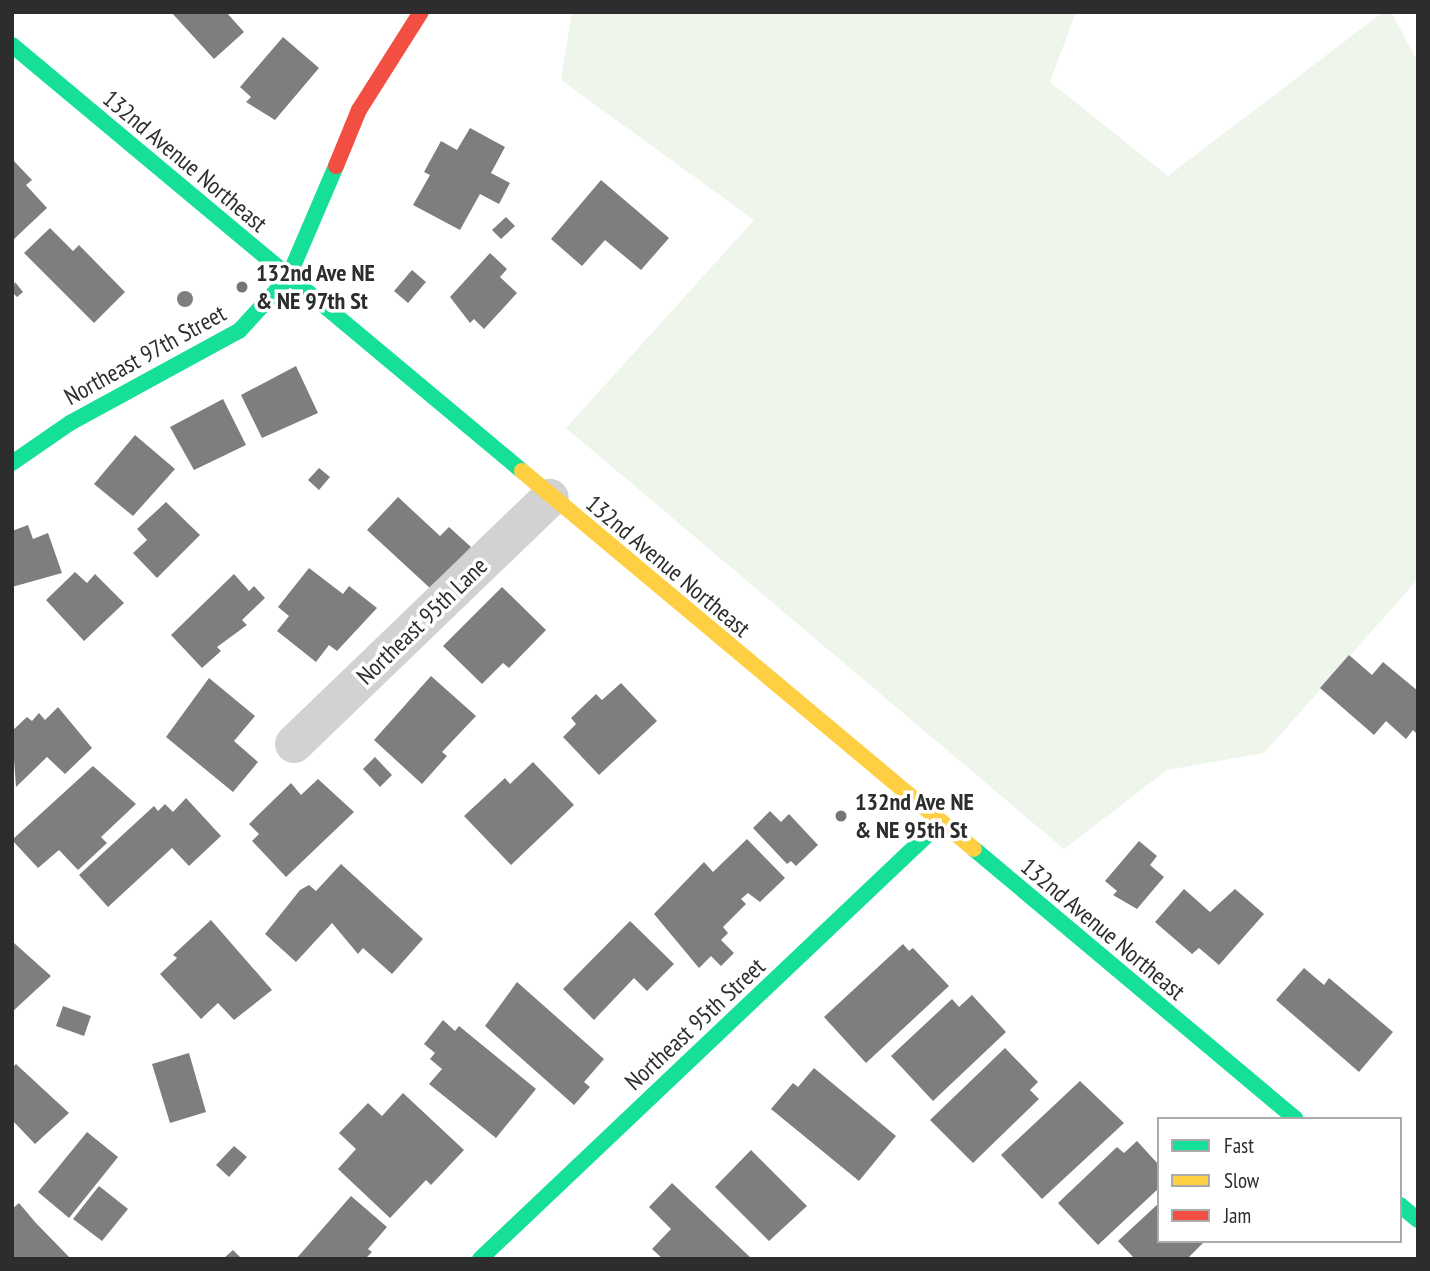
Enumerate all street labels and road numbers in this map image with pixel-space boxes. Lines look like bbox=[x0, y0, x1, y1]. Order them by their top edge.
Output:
street label: 132nd Avenue Northeast bbox=[97, 84, 273, 238]
street label: Northeast 97th Street bbox=[59, 299, 231, 411]
street label: 132nd Avenue Northeast bbox=[580, 489, 756, 643]
street label: Northeast 95th Lane bbox=[351, 551, 493, 691]
street label: 132nd Avenue Northeast bbox=[1015, 852, 1191, 1006]
street label: Northeast 95th Street bbox=[619, 952, 771, 1096]

